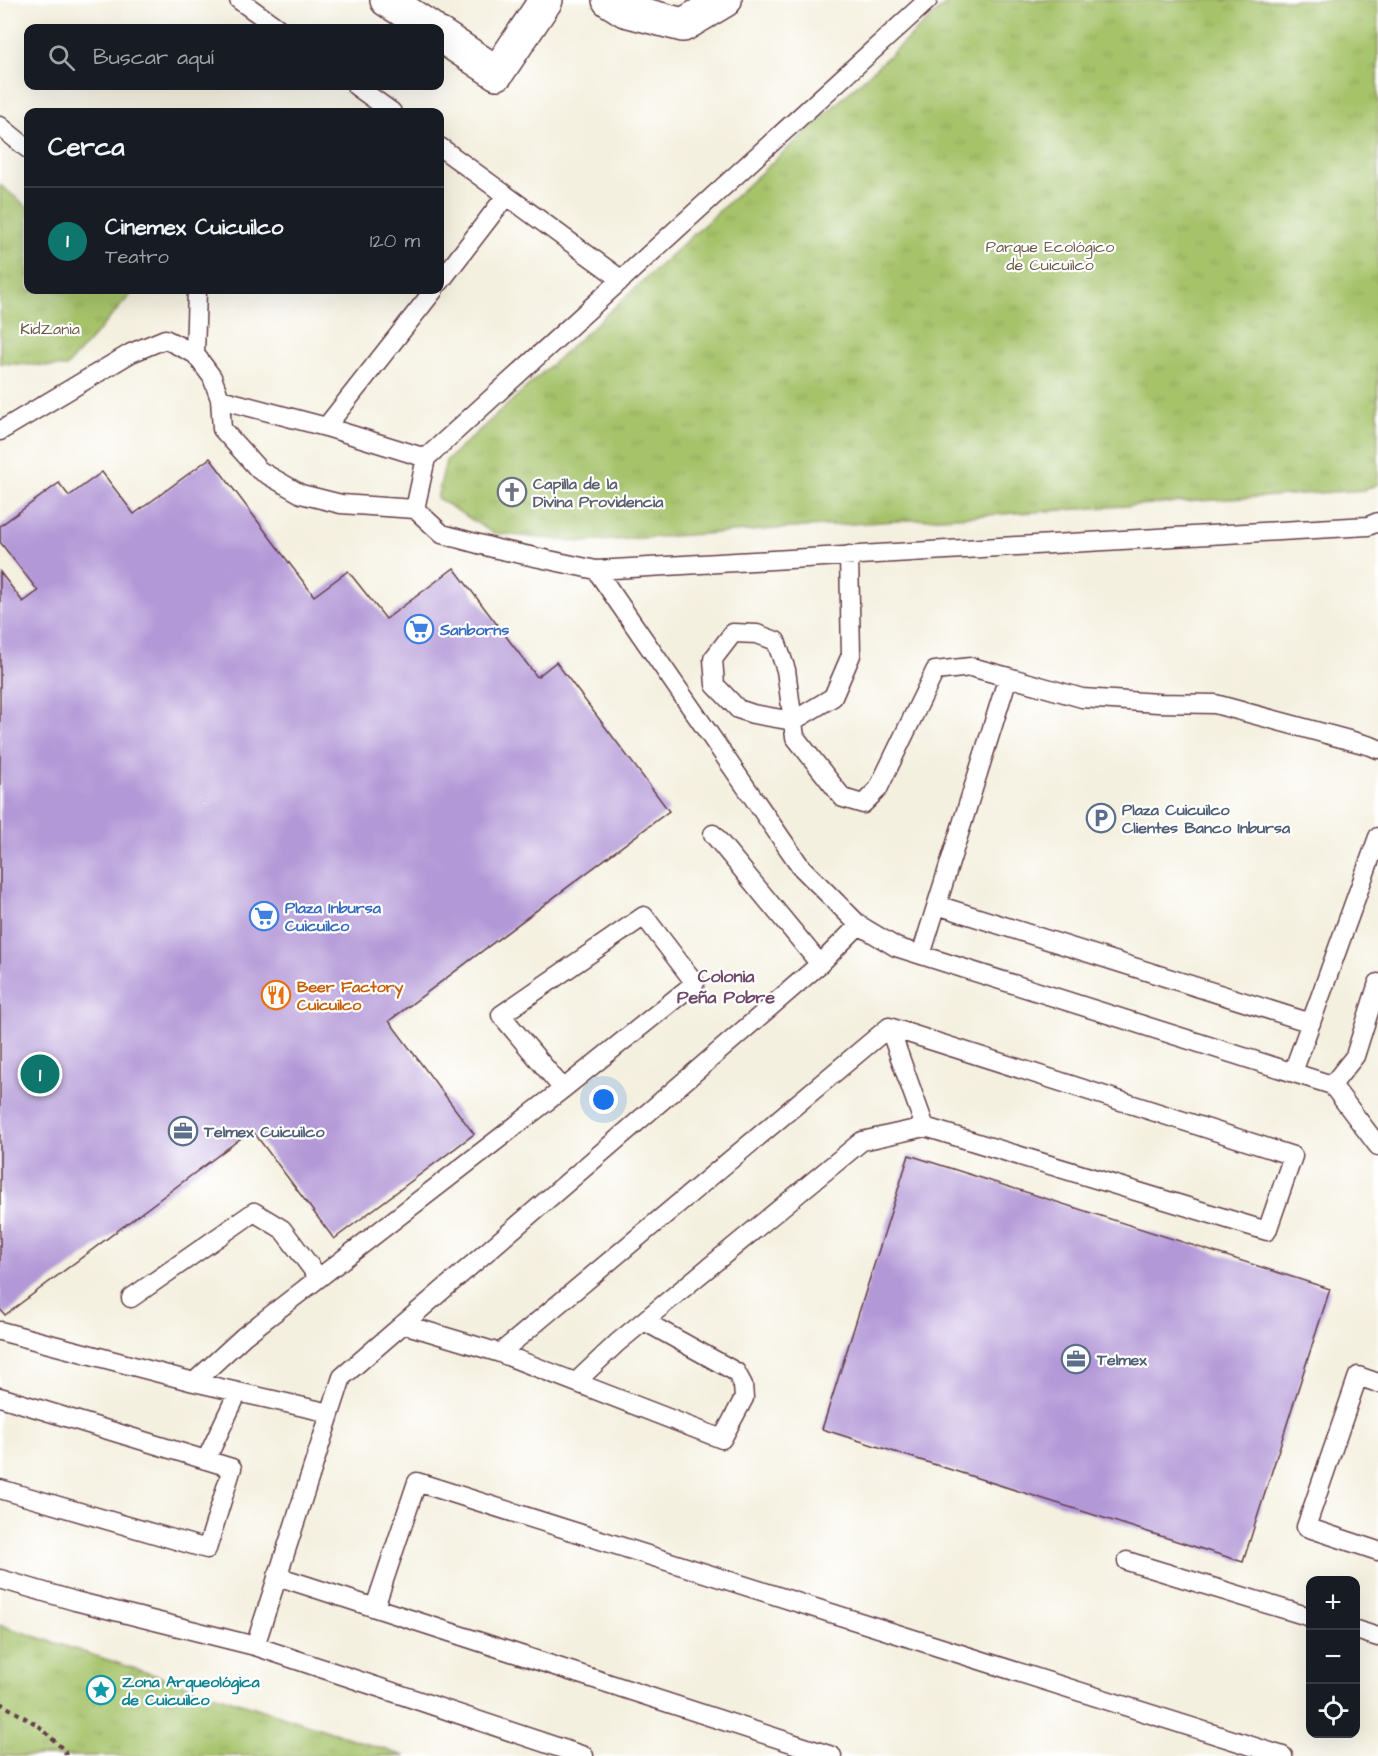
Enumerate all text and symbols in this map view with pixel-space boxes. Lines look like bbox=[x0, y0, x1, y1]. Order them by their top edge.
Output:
search box bbox=[24, 24, 444, 90]
icon: search bbox=[45, 41, 78, 74]
text: Buscar aquí bbox=[93, 42, 214, 73]
text: Cerca bbox=[48, 129, 125, 165]
text: Cinemex Cuicuilco bbox=[105, 212, 283, 243]
text: 1 bbox=[66, 227, 69, 255]
text: 120 m bbox=[370, 227, 420, 255]
park label: Parque Ecológico de Cuicuilco bbox=[986, 236, 1114, 276]
text: Teatro bbox=[105, 243, 169, 271]
park label: KidZania bbox=[20, 318, 80, 340]
place label: Capilla de la Divina Providencia bbox=[533, 473, 664, 513]
church icon: Capilla de la Divina Providencia bbox=[496, 476, 528, 508]
supermarket icon: Sanborns bbox=[403, 613, 435, 645]
place label: Sanborns bbox=[439, 619, 509, 641]
place label: Plaza Cuicuilco Clientes Banco Inbursa bbox=[1122, 799, 1291, 839]
parking icon: Plaza Cuicuilco Clientes Banco Inbursa bbox=[1085, 802, 1117, 834]
place label: Plaza Inbursa Cuicuilco bbox=[285, 897, 382, 937]
supermarket icon: Plaza Inbursa Cuicuilco bbox=[248, 900, 280, 932]
district label: Colonia Peña Pobre bbox=[677, 964, 775, 1010]
place label: Beer Factory Cuicuilco bbox=[297, 976, 404, 1016]
restaurant icon: Beer Factory Cuicuilco bbox=[260, 979, 292, 1011]
pin: 1 bbox=[20, 1052, 60, 1096]
your location bbox=[589, 1085, 618, 1114]
office icon: Telmex Cuicuilco bbox=[167, 1115, 199, 1147]
place label: Telmex Cuicuilco bbox=[203, 1121, 325, 1143]
office icon: Telmex bbox=[1060, 1343, 1092, 1375]
place label: Telmex bbox=[1096, 1349, 1147, 1371]
map controls bbox=[1306, 1576, 1360, 1738]
button: + bbox=[1306, 1576, 1360, 1630]
button: − bbox=[1306, 1630, 1360, 1684]
place label: Zona Arqueológica de Cuicuilco bbox=[121, 1671, 260, 1711]
place icon: Zona Arqueológica de Cuicuilco bbox=[85, 1674, 117, 1706]
button: locate bbox=[1306, 1684, 1360, 1738]

